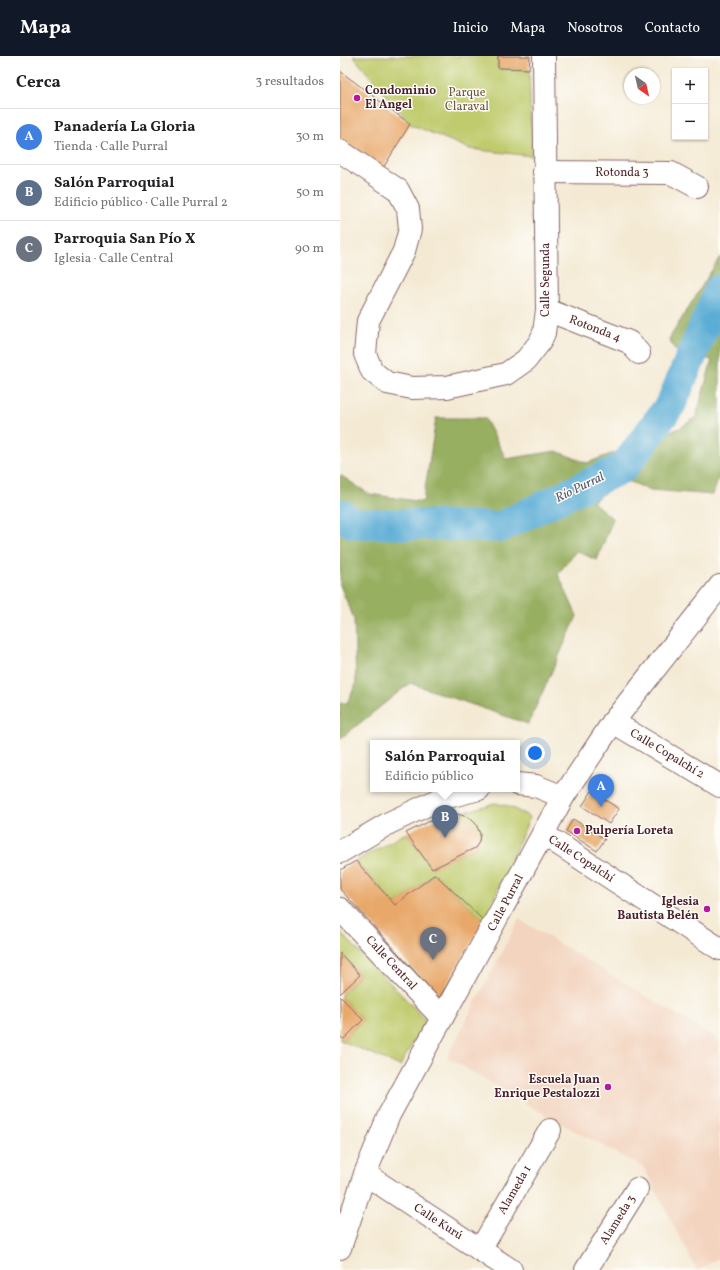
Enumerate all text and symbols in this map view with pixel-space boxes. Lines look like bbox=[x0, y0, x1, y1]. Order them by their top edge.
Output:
text: Mapa bbox=[20, 15, 71, 41]
text: Inicio bbox=[453, 19, 488, 38]
text: Mapa bbox=[510, 19, 545, 38]
text: Nosotros bbox=[567, 19, 623, 38]
text: Contacto bbox=[645, 19, 700, 38]
north arrow bbox=[624, 68, 660, 104]
map controls bbox=[672, 68, 708, 140]
button: + bbox=[672, 68, 708, 104]
text: Cerca bbox=[16, 71, 61, 94]
text: 3 resultados bbox=[255, 73, 324, 91]
place label: Condominio El Angel bbox=[365, 83, 436, 113]
park label: Parque Claraval bbox=[445, 85, 489, 115]
marker: Condominio El Angel bbox=[352, 93, 362, 103]
button: − bbox=[672, 104, 708, 140]
text: Panadería La Gloria bbox=[54, 117, 195, 138]
text: A bbox=[24, 128, 34, 146]
text: 30 m bbox=[296, 128, 324, 146]
text: Tienda · Calle Purral bbox=[54, 138, 168, 156]
street label: Rotonda 3 bbox=[595, 165, 649, 181]
text: Salón Parroquial bbox=[54, 173, 174, 194]
text: B bbox=[25, 184, 33, 202]
text: 50 m bbox=[296, 184, 324, 202]
text: Edificio público · Calle Purral 2 bbox=[54, 194, 228, 212]
text: Parroquia San Pío X bbox=[54, 229, 195, 250]
text: C bbox=[25, 240, 33, 258]
text: 90 m bbox=[295, 240, 324, 258]
street label: Calle Segunda bbox=[538, 243, 554, 317]
text: Iglesia · Calle Central bbox=[54, 250, 173, 268]
street label: Rotonda 4 bbox=[567, 312, 623, 346]
water label: Río Purral bbox=[553, 468, 608, 508]
street label: Calle Copalchí 2 bbox=[627, 725, 707, 783]
popup bbox=[370, 740, 520, 792]
your location bbox=[525, 743, 545, 763]
text: Salón Parroquial bbox=[385, 747, 505, 768]
text: Edificio público bbox=[385, 768, 474, 786]
pin: A bbox=[588, 774, 614, 807]
pin: B bbox=[432, 805, 458, 838]
place label: Pulpería Loreta bbox=[585, 823, 674, 839]
marker: Pulpería Loreta bbox=[572, 826, 582, 836]
street label: Calle Copalchí bbox=[545, 832, 617, 886]
street label: Calle Purral bbox=[484, 871, 528, 934]
place label: Iglesia Bautista Belén bbox=[617, 894, 699, 924]
marker: Iglesia Bautista Belén bbox=[702, 904, 712, 914]
pin: C bbox=[420, 927, 446, 960]
street label: Calle Central bbox=[362, 932, 421, 994]
place label: Escuela Juan Enrique Pestalozzi bbox=[494, 1072, 600, 1102]
marker: Escuela Juan Enrique Pestalozzi bbox=[603, 1082, 613, 1092]
street label: Alameda 1 bbox=[495, 1163, 535, 1217]
street label: Alameda 3 bbox=[596, 1192, 640, 1248]
street label: Calle Kurú bbox=[410, 1200, 466, 1244]

